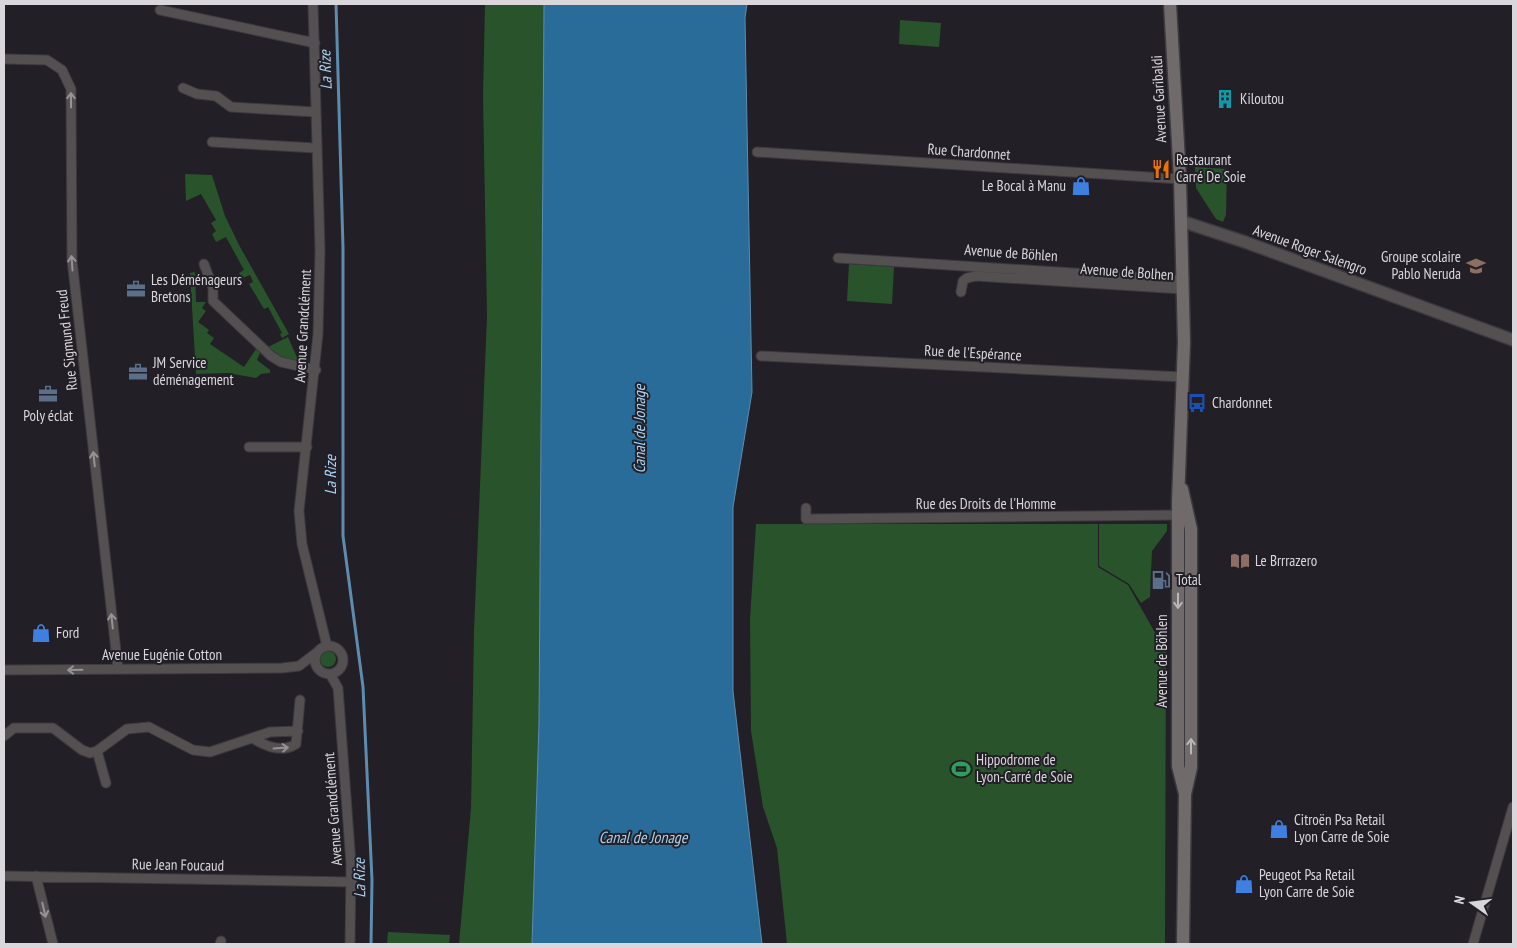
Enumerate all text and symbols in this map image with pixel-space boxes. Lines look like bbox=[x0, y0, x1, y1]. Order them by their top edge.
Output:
water label: La Rize bbox=[314, 49, 336, 90]
street label: Avenue Garibaldi bbox=[1147, 55, 1170, 143]
building icon: Kiloutou bbox=[1214, 88, 1236, 110]
place label: Kiloutou bbox=[1240, 89, 1284, 108]
one-way arrow bbox=[66, 93, 76, 109]
street label: Rue Chardonnet bbox=[927, 139, 1011, 164]
place label: Restaurant Carré De Soie bbox=[1176, 150, 1246, 186]
restaurant icon: Restaurant Carré De Soie bbox=[1150, 158, 1172, 180]
shop icon: Le Bocal à Manu bbox=[1070, 175, 1092, 197]
place label: Le Bocal à Manu bbox=[982, 176, 1066, 195]
street label: Avenue Roger Salengro bbox=[1251, 220, 1370, 279]
street label: Avenue de Böhlen bbox=[964, 240, 1058, 265]
place label: Groupe scolaire Pablo Neruda bbox=[1381, 247, 1461, 283]
one-way arrow bbox=[67, 255, 77, 271]
school or university icon: Groupe scolaire Pablo Neruda bbox=[1465, 255, 1487, 277]
street label: Avenue de Bolhen bbox=[1080, 259, 1174, 284]
street label: Avenue Grandclément bbox=[290, 269, 315, 383]
place label: Les Déménageurs Bretons bbox=[151, 270, 242, 306]
office icon: Les Déménageurs Bretons bbox=[125, 278, 147, 300]
street label: Rue Sigmund Freud bbox=[52, 289, 81, 391]
street label: Rue de l'Espérance bbox=[924, 340, 1022, 365]
place label: JM Service déménagement bbox=[152, 353, 234, 389]
office icon: JM Service déménagement bbox=[127, 361, 149, 383]
office icon: Poly éclat bbox=[37, 383, 59, 405]
water label: Canal de Jonage bbox=[629, 383, 649, 473]
bus stop icon: Chardonnet bbox=[1186, 392, 1208, 414]
place label: Chardonnet bbox=[1212, 393, 1272, 412]
place label: Poly éclat bbox=[23, 406, 73, 425]
one-way arrow bbox=[89, 451, 99, 467]
water label: La Rize bbox=[320, 454, 340, 495]
street label: Rue des Droits de l'Homme bbox=[916, 494, 1056, 513]
library icon: Le Brrrazero bbox=[1229, 550, 1251, 572]
place label: Le Brrrazero bbox=[1255, 551, 1317, 570]
fuel station icon: Total bbox=[1150, 569, 1172, 591]
place label: Total bbox=[1176, 570, 1202, 589]
one-way arrow bbox=[1173, 592, 1183, 609]
one-way arrow bbox=[107, 613, 117, 629]
street label: Avenue de Böhlen bbox=[1152, 614, 1171, 708]
shop icon: Ford bbox=[30, 622, 52, 644]
place label: Ford bbox=[56, 623, 79, 642]
street label: Avenue Eugénie Cotton bbox=[102, 645, 222, 664]
one-way arrow bbox=[68, 665, 84, 674]
one-way arrow bbox=[1186, 738, 1196, 754]
one-way arrow bbox=[273, 743, 289, 752]
place label: Hippodrome de Lyon-Carré de Soie bbox=[976, 750, 1073, 786]
street label: Avenue Grandclément bbox=[319, 752, 346, 866]
sports icon: Hippodrome de Lyon-Carré de Soie bbox=[950, 758, 972, 780]
place label: Citroën Psa Retail Lyon Carre de Soie bbox=[1294, 810, 1389, 846]
shop icon: Citroën Psa Retail Lyon Carre de Soie bbox=[1268, 818, 1290, 840]
water label: Canal de Jonage bbox=[599, 827, 689, 847]
street label: Rue Jean Foucaud bbox=[132, 854, 224, 875]
water label: La Rize bbox=[349, 857, 369, 898]
place label: Peugeot Psa Retail Lyon Carre de Soie bbox=[1259, 865, 1355, 901]
shop icon: Peugeot Psa Retail Lyon Carre de Soie bbox=[1233, 873, 1255, 895]
north arrow bbox=[1447, 878, 1497, 928]
text: N bbox=[1450, 894, 1469, 906]
one-way arrow bbox=[40, 902, 49, 918]

